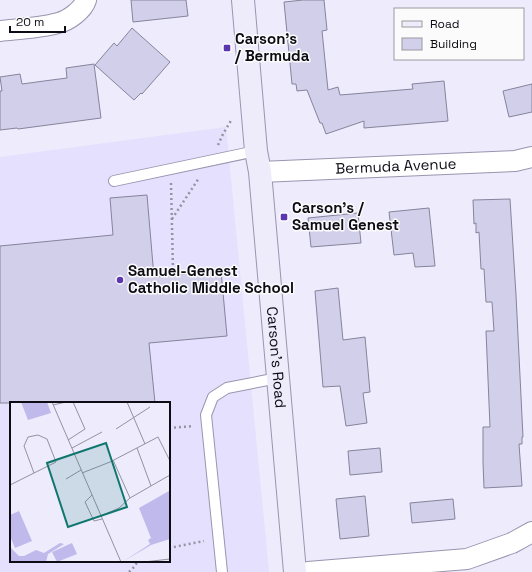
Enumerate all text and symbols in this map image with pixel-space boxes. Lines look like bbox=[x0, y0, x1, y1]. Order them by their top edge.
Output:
scale bar bbox=[10, 8, 65, 34]
legend bbox=[394, 8, 524, 60]
text: 20 m bbox=[16, 14, 44, 30]
text: Road bbox=[430, 16, 459, 32]
place label: Carson's / Bermuda bbox=[234, 29, 310, 65]
text: Building bbox=[430, 36, 477, 52]
marker: Carson's / Bermuda bbox=[222, 43, 232, 53]
street label: Bermuda Avenue bbox=[335, 154, 457, 178]
place label: Carson's / Samuel Genest bbox=[292, 198, 399, 234]
marker: Carson's / Samuel Genest bbox=[279, 212, 289, 222]
place label: Samuel-Genest Catholic Middle School bbox=[128, 261, 294, 297]
marker: Samuel-Genest Catholic Middle School bbox=[115, 275, 125, 285]
street label: Carson's Road bbox=[263, 306, 291, 409]
inset map bbox=[10, 402, 170, 562]

